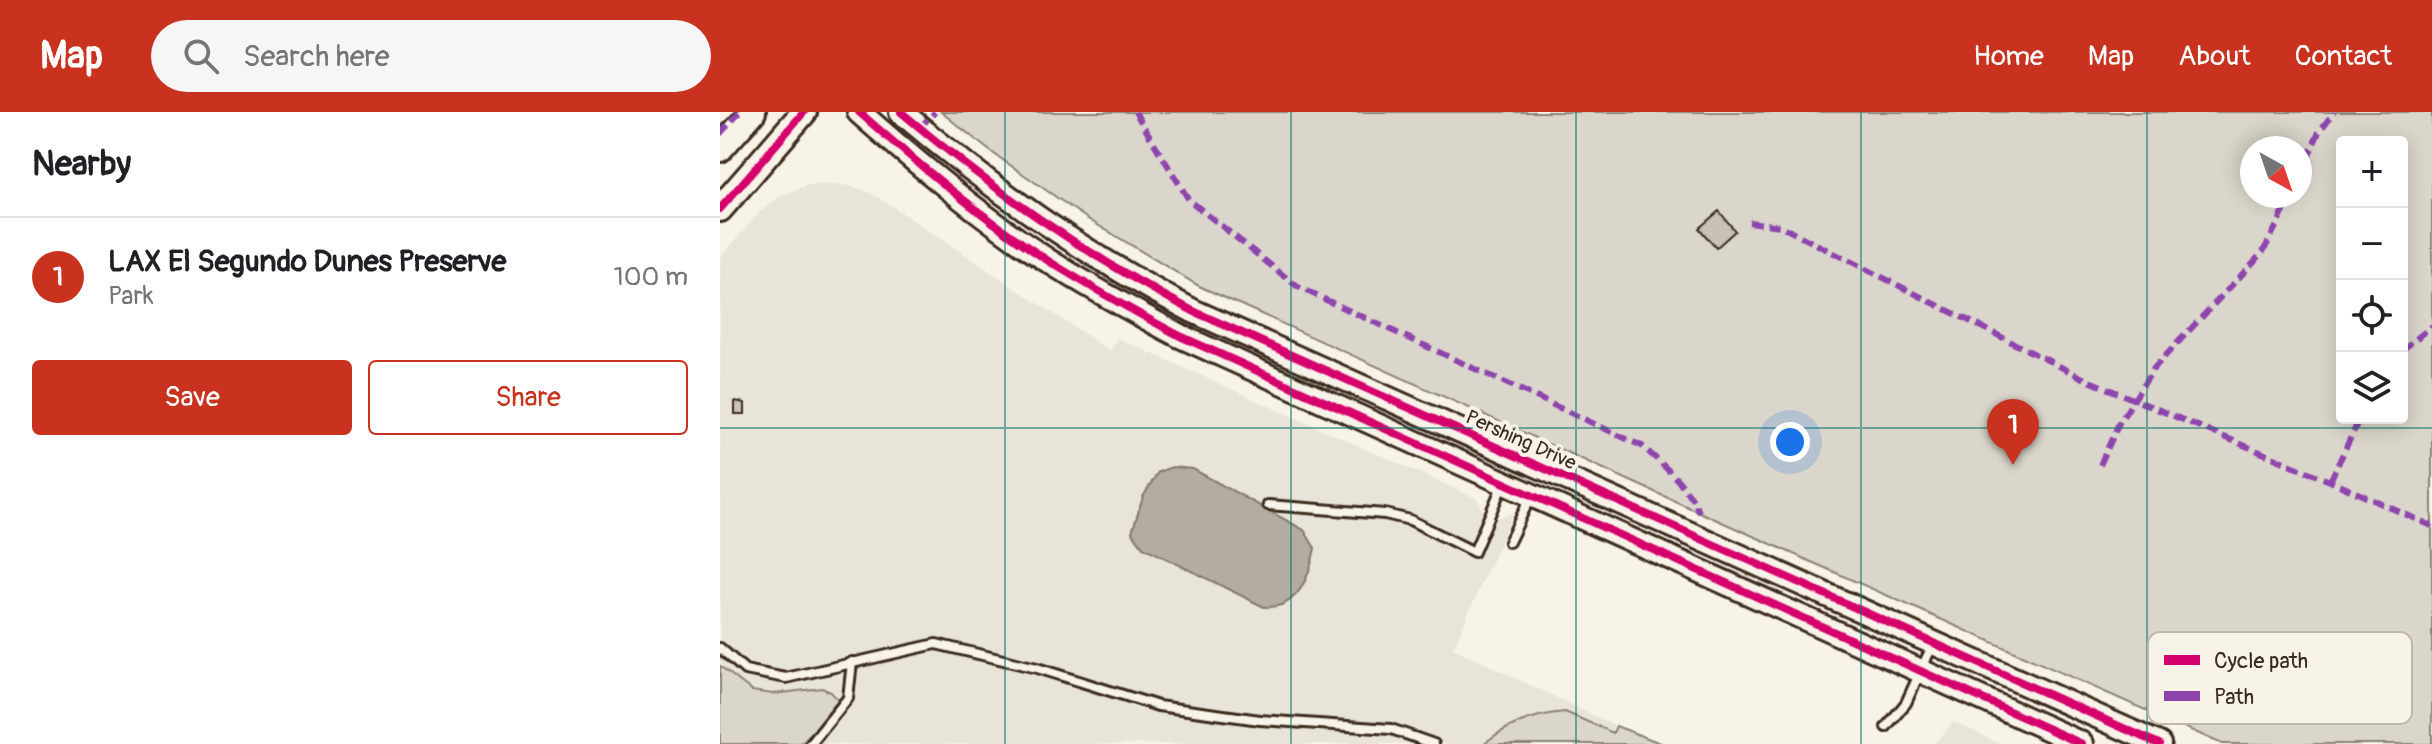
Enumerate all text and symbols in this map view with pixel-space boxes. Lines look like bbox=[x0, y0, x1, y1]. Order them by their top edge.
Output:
search box bbox=[151, 20, 711, 92]
text: Map bbox=[40, 32, 103, 80]
icon: search bbox=[179, 34, 223, 78]
text: Search here bbox=[243, 38, 390, 75]
text: Home bbox=[1973, 39, 2044, 74]
text: Map bbox=[2088, 39, 2134, 74]
text: About bbox=[2178, 39, 2251, 74]
text: Contact bbox=[2295, 39, 2392, 74]
north arrow bbox=[2240, 136, 2312, 208]
map controls bbox=[2336, 136, 2408, 424]
button: + bbox=[2336, 136, 2408, 208]
text: Nearby bbox=[32, 143, 131, 186]
button: − bbox=[2336, 208, 2408, 280]
text: LAX El Segundo Dunes Preserve bbox=[108, 243, 506, 280]
text: 1 bbox=[53, 261, 63, 293]
text: 100 m bbox=[614, 261, 688, 293]
text: Park bbox=[108, 280, 154, 312]
button: locate bbox=[2336, 280, 2408, 352]
button: layers bbox=[2336, 352, 2408, 424]
button: Save bbox=[32, 360, 352, 435]
button: Share bbox=[368, 360, 688, 435]
pin: 1 bbox=[1987, 399, 2039, 465]
street label: Pershing Drive bbox=[1462, 405, 1580, 476]
your location bbox=[1770, 422, 1810, 462]
legend bbox=[2148, 632, 2412, 724]
text: Cycle path bbox=[2214, 647, 2308, 675]
text: Path bbox=[2214, 683, 2254, 711]

